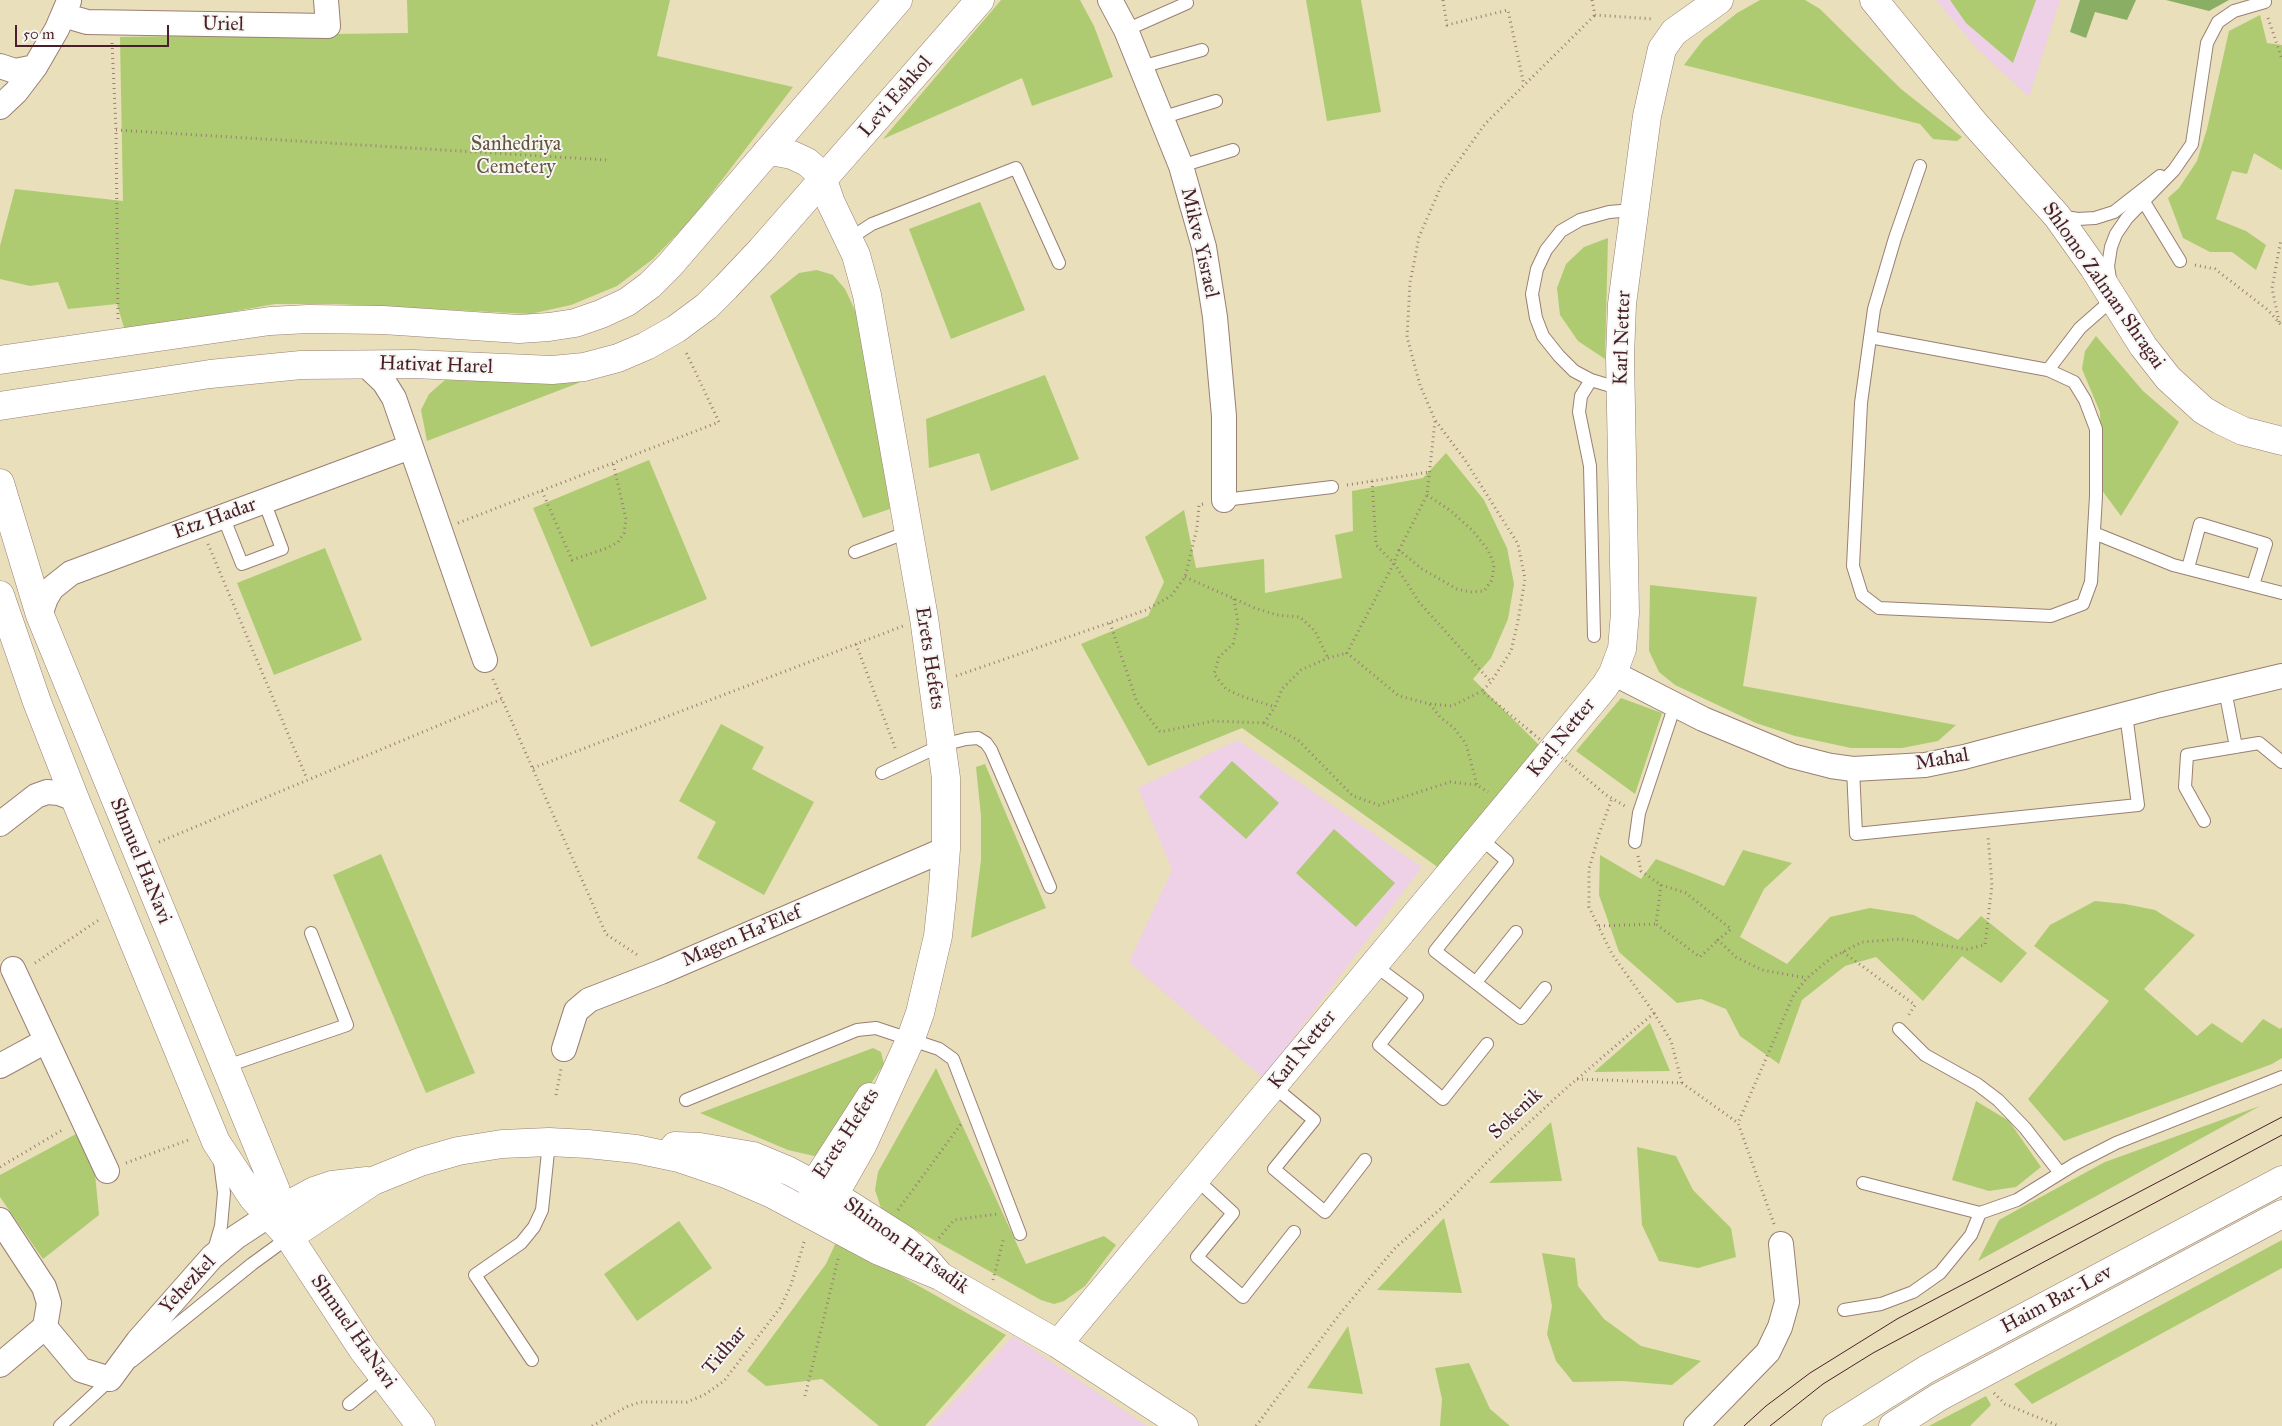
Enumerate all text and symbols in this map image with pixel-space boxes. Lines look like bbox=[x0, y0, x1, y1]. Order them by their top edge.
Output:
street label: Uriel bbox=[202, 13, 244, 37]
scale bar bbox=[18, 15, 171, 47]
text: 50 m bbox=[23, 25, 55, 43]
street label: Levi Eshkol bbox=[854, 51, 938, 143]
park label: Sanhedriya Cemetery bbox=[471, 133, 561, 180]
street label: Mikve Yisrael bbox=[1175, 185, 1223, 301]
street label: Shlomo Zalman Shragai bbox=[2036, 198, 2170, 374]
street label: Karl Netter bbox=[1609, 290, 1637, 386]
street label: Hativat Harel bbox=[378, 352, 494, 380]
street label: Etz Hadar bbox=[170, 493, 260, 545]
street label: Erets Hefets bbox=[909, 605, 949, 711]
street label: Karl Netter bbox=[1523, 694, 1601, 782]
street label: Mahal bbox=[1913, 743, 1971, 777]
street label: Shmuel HaNavi bbox=[104, 795, 176, 927]
street label: Magen Ha'Elef bbox=[679, 901, 805, 973]
street label: Karl Netter bbox=[1264, 1006, 1342, 1094]
street label: Sokenik bbox=[1484, 1083, 1548, 1145]
street label: Erets Hefets bbox=[809, 1084, 885, 1184]
street label: Shimon HaTsadik bbox=[839, 1192, 973, 1300]
street label: Yehezkel bbox=[155, 1251, 221, 1319]
street label: Haim Bar-Lev bbox=[1997, 1261, 2117, 1339]
street label: Shmuel HaNavi bbox=[305, 1270, 401, 1394]
street label: Tidhar bbox=[698, 1322, 752, 1380]

